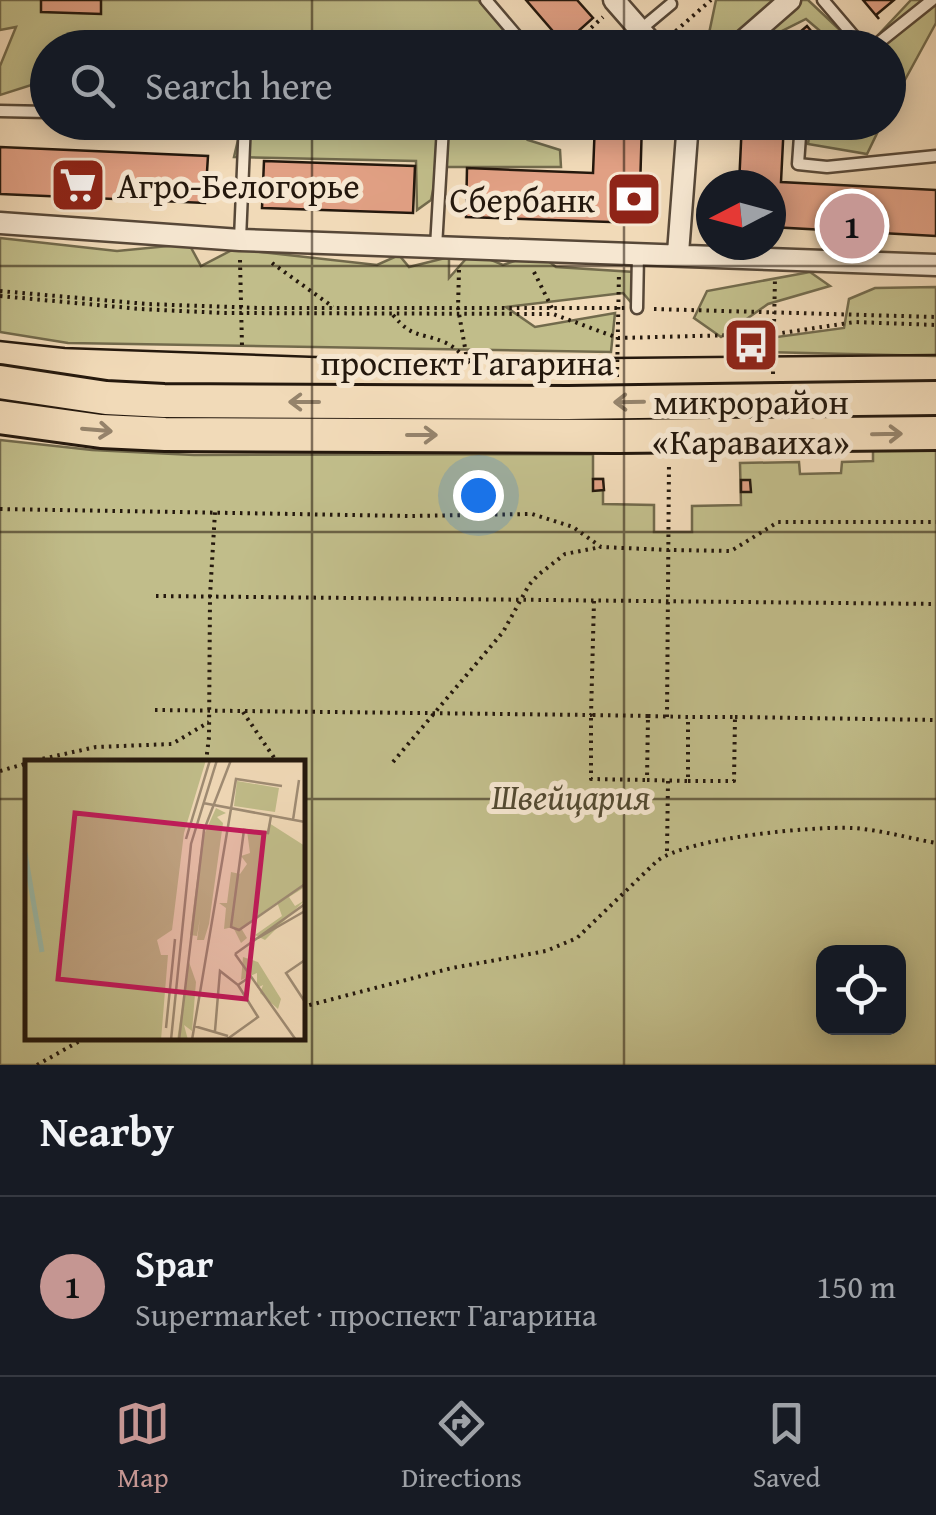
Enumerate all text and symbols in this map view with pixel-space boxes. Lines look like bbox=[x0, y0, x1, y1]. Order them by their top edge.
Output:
search box bbox=[30, 30, 906, 140]
text: Search here bbox=[145, 57, 333, 113]
icon: search bbox=[65, 58, 120, 113]
supermarket icon: Агро-Белогорье bbox=[48, 155, 108, 215]
place label: Агро-Белогорье bbox=[117, 160, 360, 211]
bank icon: Сбербанк bbox=[604, 169, 664, 229]
north arrow bbox=[696, 170, 786, 260]
place label: Сбербанк bbox=[450, 174, 596, 225]
pin: 1 bbox=[820, 188, 884, 264]
bus stop icon: микрорайон «Караваиха» bbox=[721, 315, 781, 375]
street label: проспект Гагарина bbox=[321, 337, 614, 388]
place label: микрорайон «Караваиха» bbox=[652, 376, 850, 467]
one-way arrow bbox=[288, 392, 320, 412]
one-way arrow bbox=[613, 393, 645, 412]
one-way arrow bbox=[80, 420, 112, 439]
one-way arrow bbox=[870, 424, 902, 444]
one-way arrow bbox=[404, 426, 437, 444]
your location bbox=[453, 470, 504, 521]
inset map bbox=[25, 760, 305, 1040]
park label: Швейцария bbox=[492, 771, 650, 822]
map controls bbox=[816, 945, 906, 1035]
button: locate bbox=[816, 945, 906, 1035]
text: Nearby bbox=[40, 1100, 174, 1161]
text: Spar bbox=[135, 1235, 214, 1291]
text: 1 bbox=[64, 1263, 81, 1310]
text: 150 m bbox=[817, 1263, 896, 1310]
text: Supermarket · проспект Гагарина bbox=[135, 1291, 597, 1338]
tab: Map bbox=[115, 1396, 170, 1497]
tab: Directions bbox=[401, 1396, 522, 1497]
tab: Saved bbox=[753, 1396, 821, 1497]

